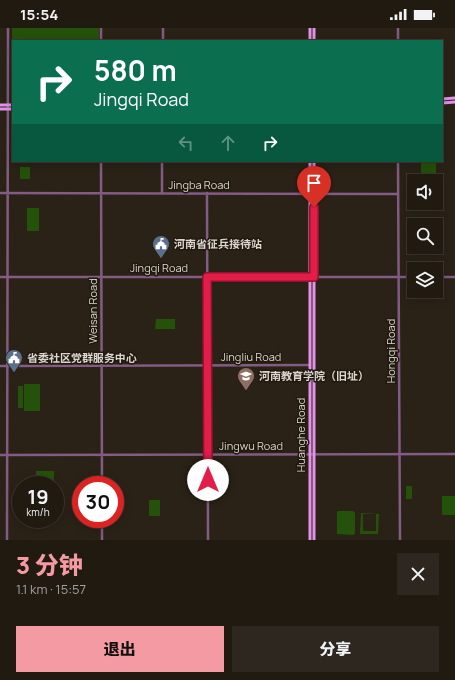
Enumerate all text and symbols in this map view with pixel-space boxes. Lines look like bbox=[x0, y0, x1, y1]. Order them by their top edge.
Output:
text: 15:54 bbox=[20, 4, 58, 25]
text: 580 m bbox=[94, 51, 177, 89]
icon: right bbox=[28, 56, 80, 108]
text: Jingqi Road bbox=[94, 87, 189, 111]
icon: left bbox=[175, 132, 197, 154]
icon: ahead bbox=[217, 132, 239, 154]
icon: right bbox=[259, 132, 281, 154]
pin bbox=[297, 166, 331, 207]
icon: arrive bbox=[303, 172, 325, 194]
map controls bbox=[407, 174, 443, 298]
button: sound bbox=[407, 174, 443, 210]
street label: Jingba Road bbox=[168, 177, 230, 192]
button: search bbox=[407, 218, 443, 254]
public building icon: 河南省征兵接待站 bbox=[151, 234, 171, 259]
place label: 河南省征兵接待站 bbox=[174, 236, 262, 251]
street label: Jingqi Road bbox=[130, 260, 188, 275]
button: layers bbox=[407, 262, 443, 298]
street label: Weisan Road bbox=[85, 278, 100, 344]
street label: Hongqi Road bbox=[383, 319, 398, 383]
public building icon: 省委社区党群服务中心 bbox=[4, 348, 24, 373]
street label: Jingliu Road bbox=[221, 349, 281, 364]
place label: 省委社区党群服务中心 bbox=[27, 350, 137, 365]
school or university icon: 河南教育学院（旧址） bbox=[236, 366, 256, 391]
place label: 河南教育学院（旧址） bbox=[259, 368, 369, 383]
street label: Huanghe Road bbox=[293, 398, 308, 472]
street label: Jingwu Road bbox=[219, 438, 283, 453]
position arrow bbox=[187, 459, 229, 501]
speed limit sign: 30 bbox=[72, 476, 124, 528]
text: 19 bbox=[27, 483, 49, 510]
text: km/h bbox=[26, 505, 50, 519]
text: 3 分钟 bbox=[16, 548, 83, 581]
button: close bbox=[397, 553, 439, 595]
text: 1.1 km · 15:57 bbox=[16, 580, 86, 598]
button: 退出 bbox=[16, 626, 224, 672]
button: 分享 bbox=[232, 626, 439, 672]

